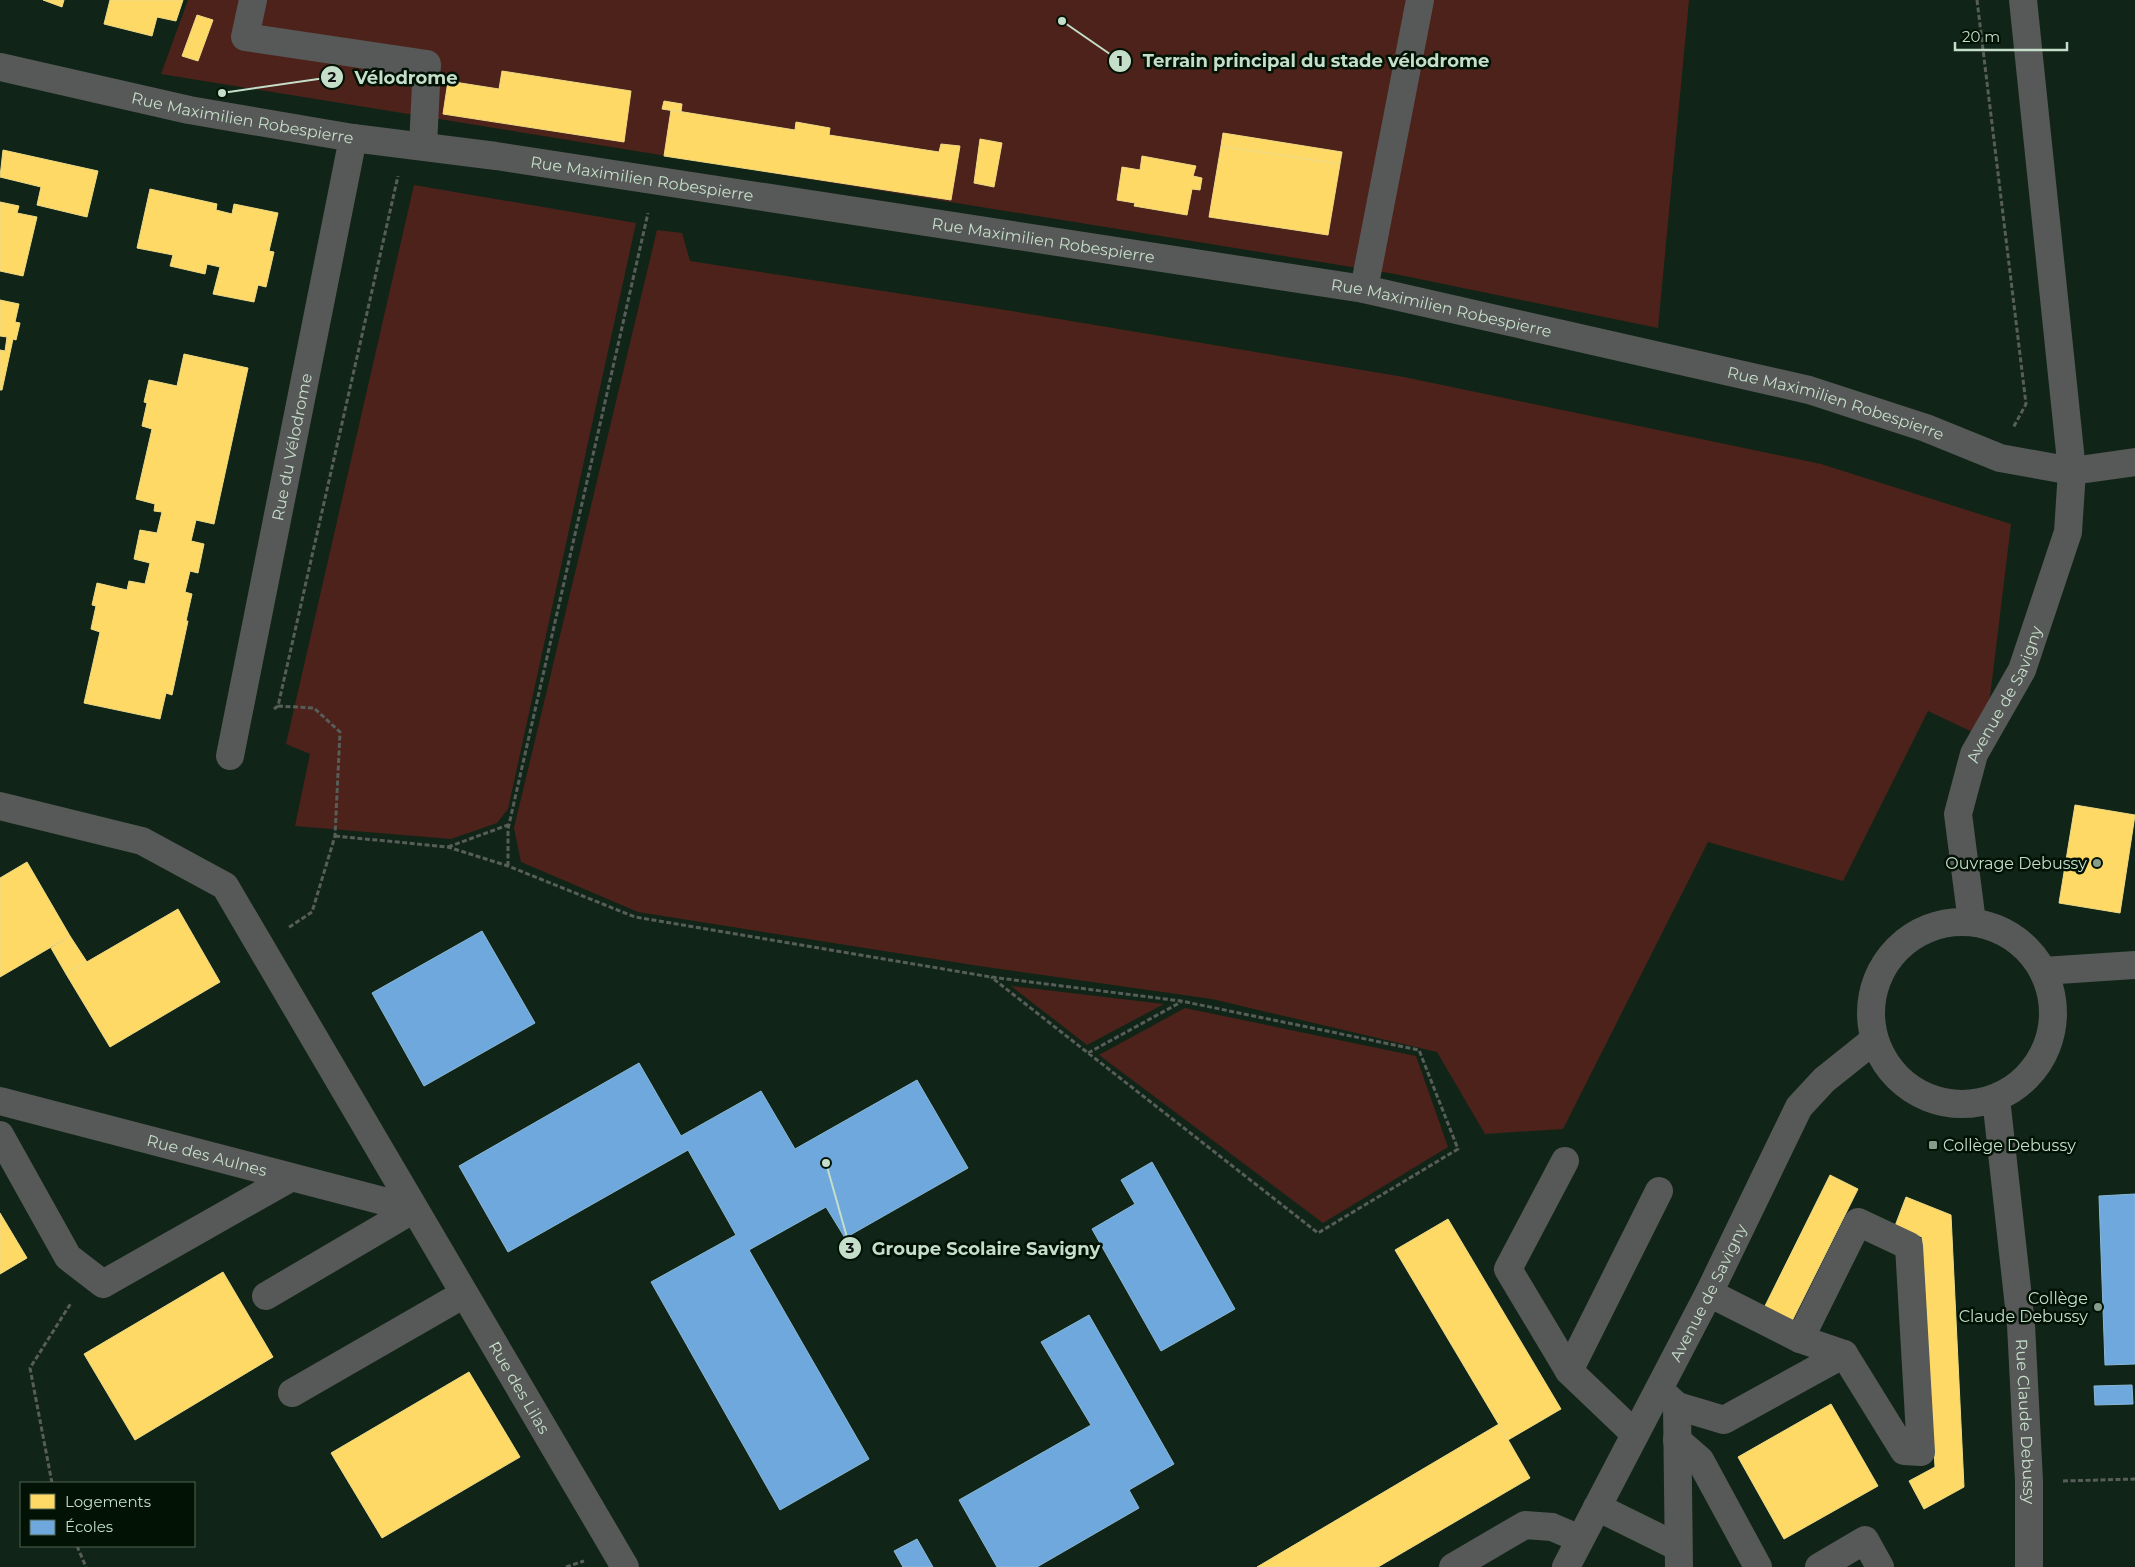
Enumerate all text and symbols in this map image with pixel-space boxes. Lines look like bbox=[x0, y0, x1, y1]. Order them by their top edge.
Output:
scale bar bbox=[1955, 20, 2068, 52]
text: 20 m bbox=[1962, 27, 2000, 46]
callout: Terrain principal du stade vélodrome bbox=[1108, 45, 1499, 78]
text: Terrain principal du stade vélodrome bbox=[1143, 50, 1489, 72]
text: 1 bbox=[1117, 51, 1123, 70]
callout: Vélodrome bbox=[319, 61, 468, 94]
text: 2 bbox=[328, 67, 337, 86]
text: Vélodrome bbox=[353, 67, 458, 89]
street label: Rue Maximilien Robespierre bbox=[130, 88, 355, 147]
street label: Rue Maximilien Robespierre bbox=[529, 152, 755, 205]
street label: Rue Maximilien Robespierre bbox=[930, 213, 1156, 266]
street label: Rue Maximilien Robespierre bbox=[1330, 275, 1554, 341]
street label: Rue Maximilien Robespierre bbox=[1725, 362, 1947, 444]
street label: Rue du Vélodrome bbox=[268, 372, 315, 523]
street label: Avenue de Savigny bbox=[1963, 623, 2046, 765]
place label: Ouvrage Debussy bbox=[1945, 854, 2087, 873]
marker: Ouvrage Debussy bbox=[2091, 857, 2103, 869]
street label: Rue des Aulnes bbox=[145, 1130, 269, 1180]
place label: Collège Debussy bbox=[1943, 1136, 2076, 1155]
marker: Collège Debussy bbox=[1927, 1139, 1939, 1151]
street label: Avenue de Savigny bbox=[1665, 1220, 1751, 1365]
callout: Groupe Scolaire Savigny bbox=[837, 1232, 1111, 1265]
text: 3 bbox=[845, 1238, 855, 1257]
text: Groupe Scolaire Savigny bbox=[872, 1238, 1100, 1260]
place label: Collège Claude Debussy bbox=[1959, 1289, 2088, 1326]
marker: Collège Claude Debussy bbox=[2092, 1301, 2104, 1313]
street label: Rue des Lilas bbox=[485, 1338, 554, 1437]
street label: Rue Claude Debussy bbox=[2012, 1338, 2039, 1505]
legend bbox=[20, 1482, 195, 1547]
text: Logements bbox=[65, 1492, 151, 1511]
text: Écoles bbox=[65, 1517, 113, 1536]

